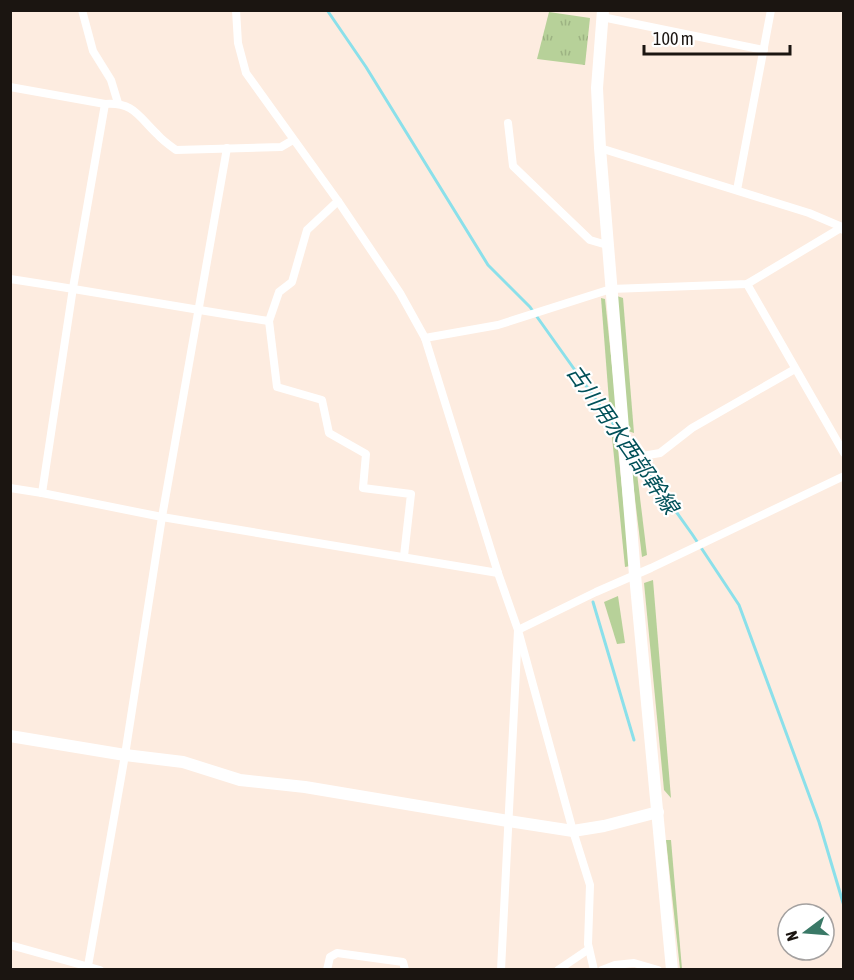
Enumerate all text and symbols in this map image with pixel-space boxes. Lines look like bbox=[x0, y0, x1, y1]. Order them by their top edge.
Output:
scale bar bbox=[644, 18, 790, 56]
text: 100 m bbox=[653, 28, 694, 49]
water label: 古川用水西部幹線 bbox=[562, 359, 686, 521]
north arrow bbox=[776, 902, 836, 962]
text: N bbox=[782, 929, 802, 943]

